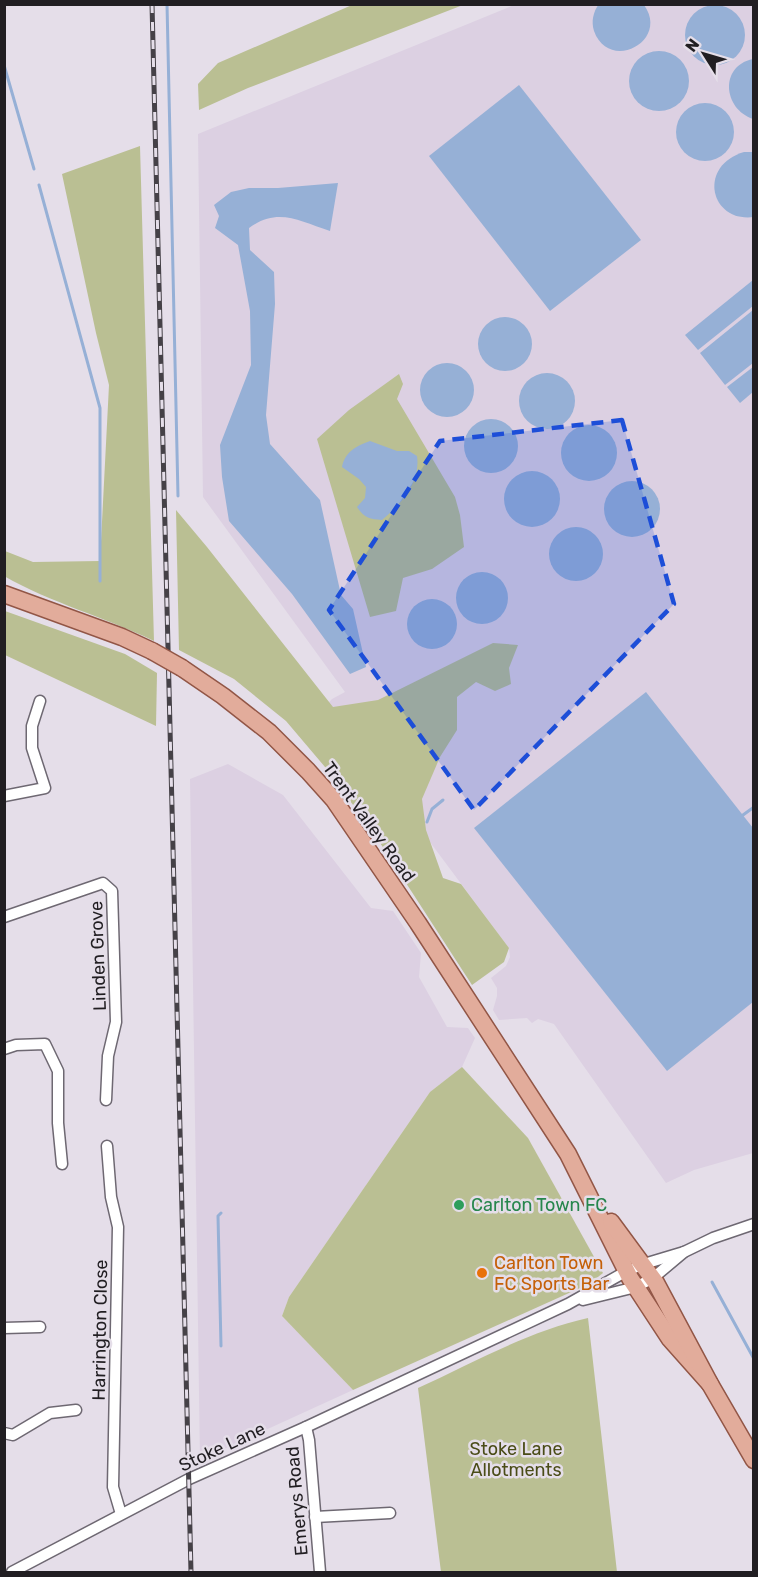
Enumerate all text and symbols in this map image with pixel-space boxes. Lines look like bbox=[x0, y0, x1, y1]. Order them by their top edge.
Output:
north arrow bbox=[674, 24, 734, 84]
text: N bbox=[681, 35, 703, 56]
street label: Trent Valley Road bbox=[318, 758, 420, 886]
street label: Linden Grove bbox=[85, 901, 111, 1011]
place label: Carlton Town FC bbox=[471, 1194, 607, 1216]
marker: Carlton Town FC bbox=[452, 1198, 466, 1212]
place label: Carlton Town FC Sports Bar bbox=[494, 1252, 610, 1295]
street label: Harrington Close bbox=[88, 1259, 112, 1401]
marker: Carlton Town FC Sports Bar bbox=[475, 1266, 489, 1280]
street label: Stoke Lane bbox=[175, 1417, 269, 1477]
park label: Stoke Lane Allotments bbox=[470, 1438, 562, 1481]
street label: Emerys Road bbox=[281, 1445, 313, 1557]

